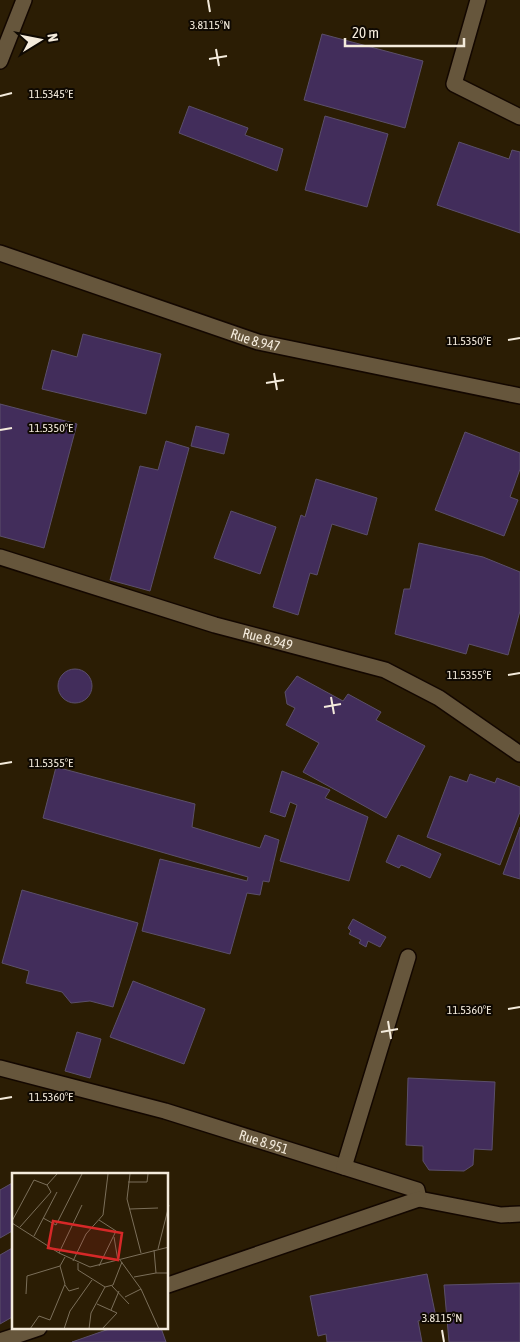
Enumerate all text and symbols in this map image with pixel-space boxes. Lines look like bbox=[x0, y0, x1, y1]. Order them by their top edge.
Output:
north arrow bbox=[15, 15, 65, 65]
scale bar bbox=[345, 15, 464, 47]
text: 3.8115°N bbox=[190, 18, 230, 32]
text: 20 m bbox=[352, 24, 379, 41]
text: N bbox=[44, 32, 61, 43]
text: 11.5345°E bbox=[29, 87, 73, 101]
street label: Rue 8.947 bbox=[229, 325, 282, 354]
text: 11.5350°E bbox=[447, 334, 491, 348]
text: 11.5350°E bbox=[29, 421, 73, 435]
street label: Rue 8.949 bbox=[241, 625, 294, 653]
text: 11.5355°E bbox=[447, 668, 491, 682]
text: 11.5355°E bbox=[29, 756, 73, 770]
text: 11.5360°E bbox=[447, 1003, 491, 1017]
text: 11.5360°E bbox=[29, 1090, 73, 1104]
street label: Rue 8.951 bbox=[237, 1127, 290, 1157]
inset map bbox=[12, 1173, 169, 1330]
text: 3.8115°N bbox=[422, 1311, 462, 1325]

